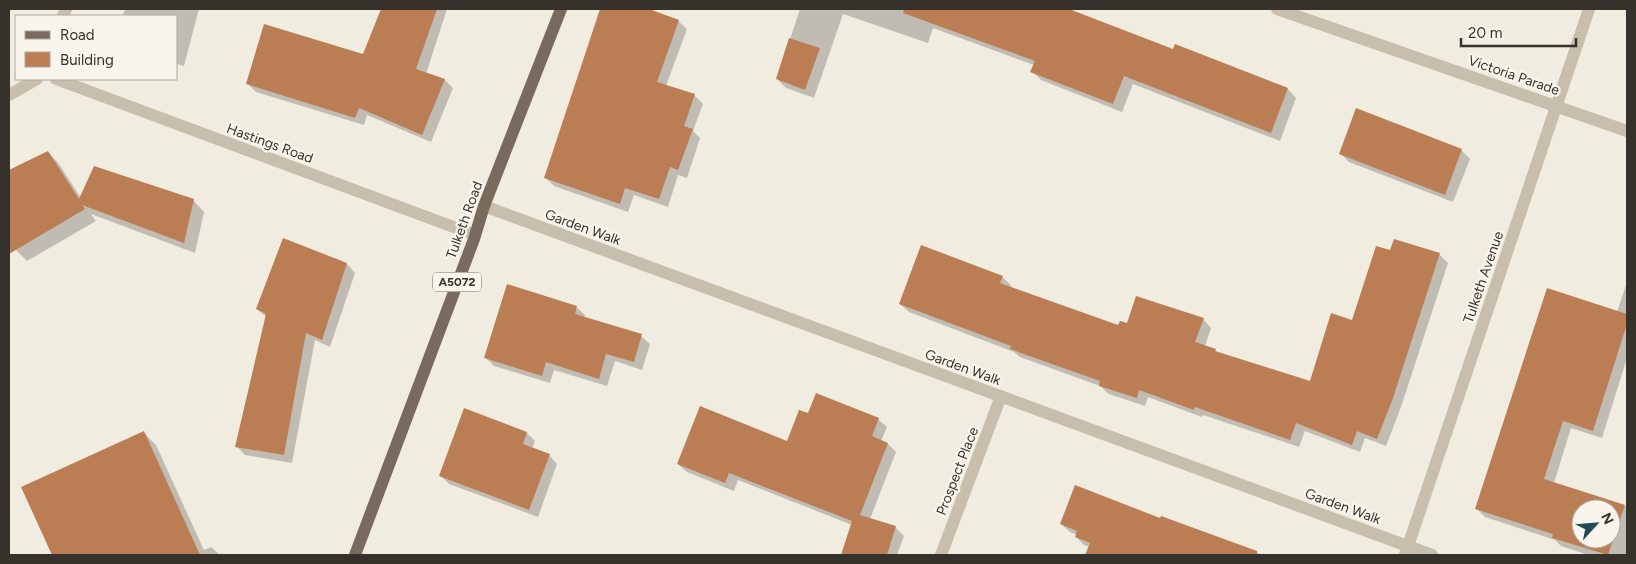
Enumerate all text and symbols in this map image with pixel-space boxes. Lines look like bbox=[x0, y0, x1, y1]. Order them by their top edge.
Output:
legend bbox=[15, 15, 178, 80]
scale bar bbox=[1461, 15, 1576, 47]
text: 20 m bbox=[1468, 24, 1502, 42]
text: Road bbox=[60, 26, 95, 44]
text: Building bbox=[60, 51, 114, 69]
street label: Victoria Parade bbox=[1466, 52, 1562, 99]
street label: Hastings Road bbox=[224, 120, 315, 167]
street label: Tulketh Road bbox=[443, 179, 486, 261]
street label: Garden Walk bbox=[543, 206, 623, 249]
street label: Tulketh Avenue bbox=[1460, 229, 1507, 325]
road number: A5072 bbox=[433, 272, 481, 292]
street label: Garden Walk bbox=[923, 346, 1003, 389]
street label: Prospect Place bbox=[933, 424, 982, 518]
street label: Garden Walk bbox=[1303, 485, 1383, 528]
north arrow bbox=[1571, 499, 1621, 549]
text: N bbox=[1597, 510, 1617, 527]

